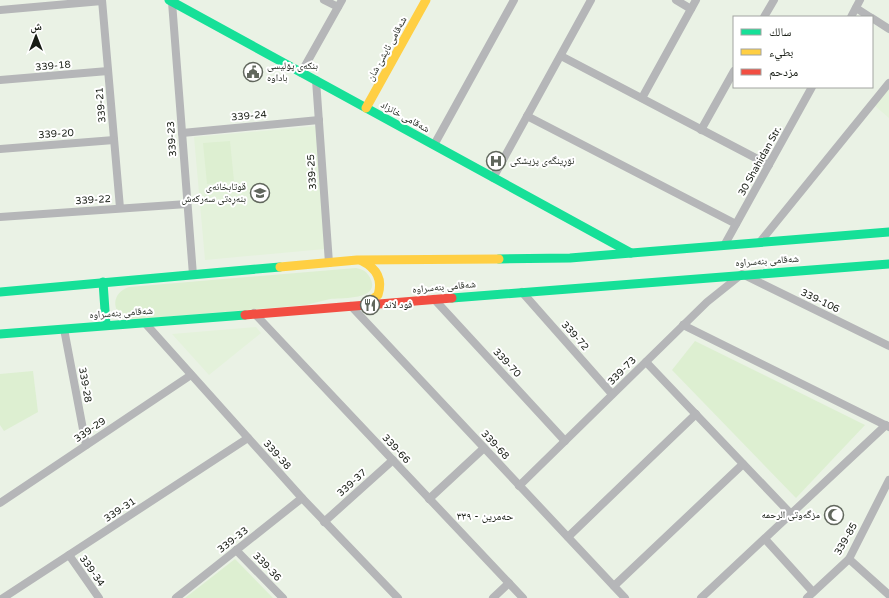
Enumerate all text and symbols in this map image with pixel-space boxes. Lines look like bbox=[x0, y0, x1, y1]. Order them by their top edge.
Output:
street label: شەقامی ئایشێ شان bbox=[364, 14, 410, 83]
north arrow bbox=[16, 16, 56, 56]
legend bbox=[733, 16, 873, 88]
text: ش bbox=[30, 20, 42, 34]
text: سالك bbox=[769, 25, 791, 39]
text: بطيء bbox=[769, 45, 793, 62]
street label: 339-18 bbox=[35, 58, 71, 74]
place label: بنکەی پۆلیسی باداوە bbox=[267, 60, 318, 84]
public building icon: بنکەی پۆلیسی باداوە bbox=[242, 61, 264, 83]
text: مزدحم bbox=[769, 65, 798, 80]
street label: 339-21 bbox=[93, 87, 109, 123]
street label: شەقامی خانزاد bbox=[378, 99, 432, 136]
street label: 339-24 bbox=[231, 108, 267, 124]
street label: 339-23 bbox=[165, 121, 179, 157]
street label: 30 Shahidan Str. bbox=[736, 124, 784, 198]
street label: 339-20 bbox=[38, 127, 74, 141]
hospital icon: نۆڕینگەی پزیشکی bbox=[485, 150, 507, 172]
street label: 339-25 bbox=[305, 154, 319, 190]
place label: نۆڕینگەی پزیشکی bbox=[510, 155, 575, 168]
place label: قوتابخانەی بنەڕەتی سەرکەش bbox=[181, 181, 246, 206]
school or university icon: قوتابخانەی بنەڕەتی سەرکەش bbox=[249, 182, 271, 204]
street label: 339-22 bbox=[75, 193, 111, 207]
street label: شەقامی بنەسراوە bbox=[735, 253, 800, 269]
street label: شەقامی بنەسراوە bbox=[412, 278, 477, 296]
street label: 339-106 bbox=[799, 286, 841, 316]
restaurant icon: فود لاند bbox=[359, 294, 381, 316]
place label: فود لاند bbox=[384, 299, 412, 311]
street label: شەقامی بنەسراوە bbox=[89, 305, 154, 321]
street label: 339-72 bbox=[559, 319, 591, 353]
street label: 339-70 bbox=[491, 346, 523, 380]
street label: 339-73 bbox=[605, 354, 639, 388]
street label: 339-28 bbox=[76, 366, 94, 404]
street label: 339-29 bbox=[72, 415, 108, 445]
street label: 339-68 bbox=[479, 428, 511, 462]
street label: 339-66 bbox=[380, 432, 412, 466]
street label: 339-38 bbox=[261, 438, 293, 472]
street label: 339-37 bbox=[335, 467, 369, 499]
street label: 339-31 bbox=[102, 495, 138, 525]
mosque icon: مزگەوتی الرحمە bbox=[823, 504, 845, 526]
place label: مزگەوتی الرحمە bbox=[762, 509, 820, 521]
district label: حەمرین - ٣٣٩ bbox=[457, 510, 513, 523]
street label: 339-85 bbox=[832, 521, 860, 557]
street label: 339-33 bbox=[215, 524, 251, 556]
street label: 339-36 bbox=[250, 550, 284, 584]
street label: 339-34 bbox=[77, 553, 107, 589]

